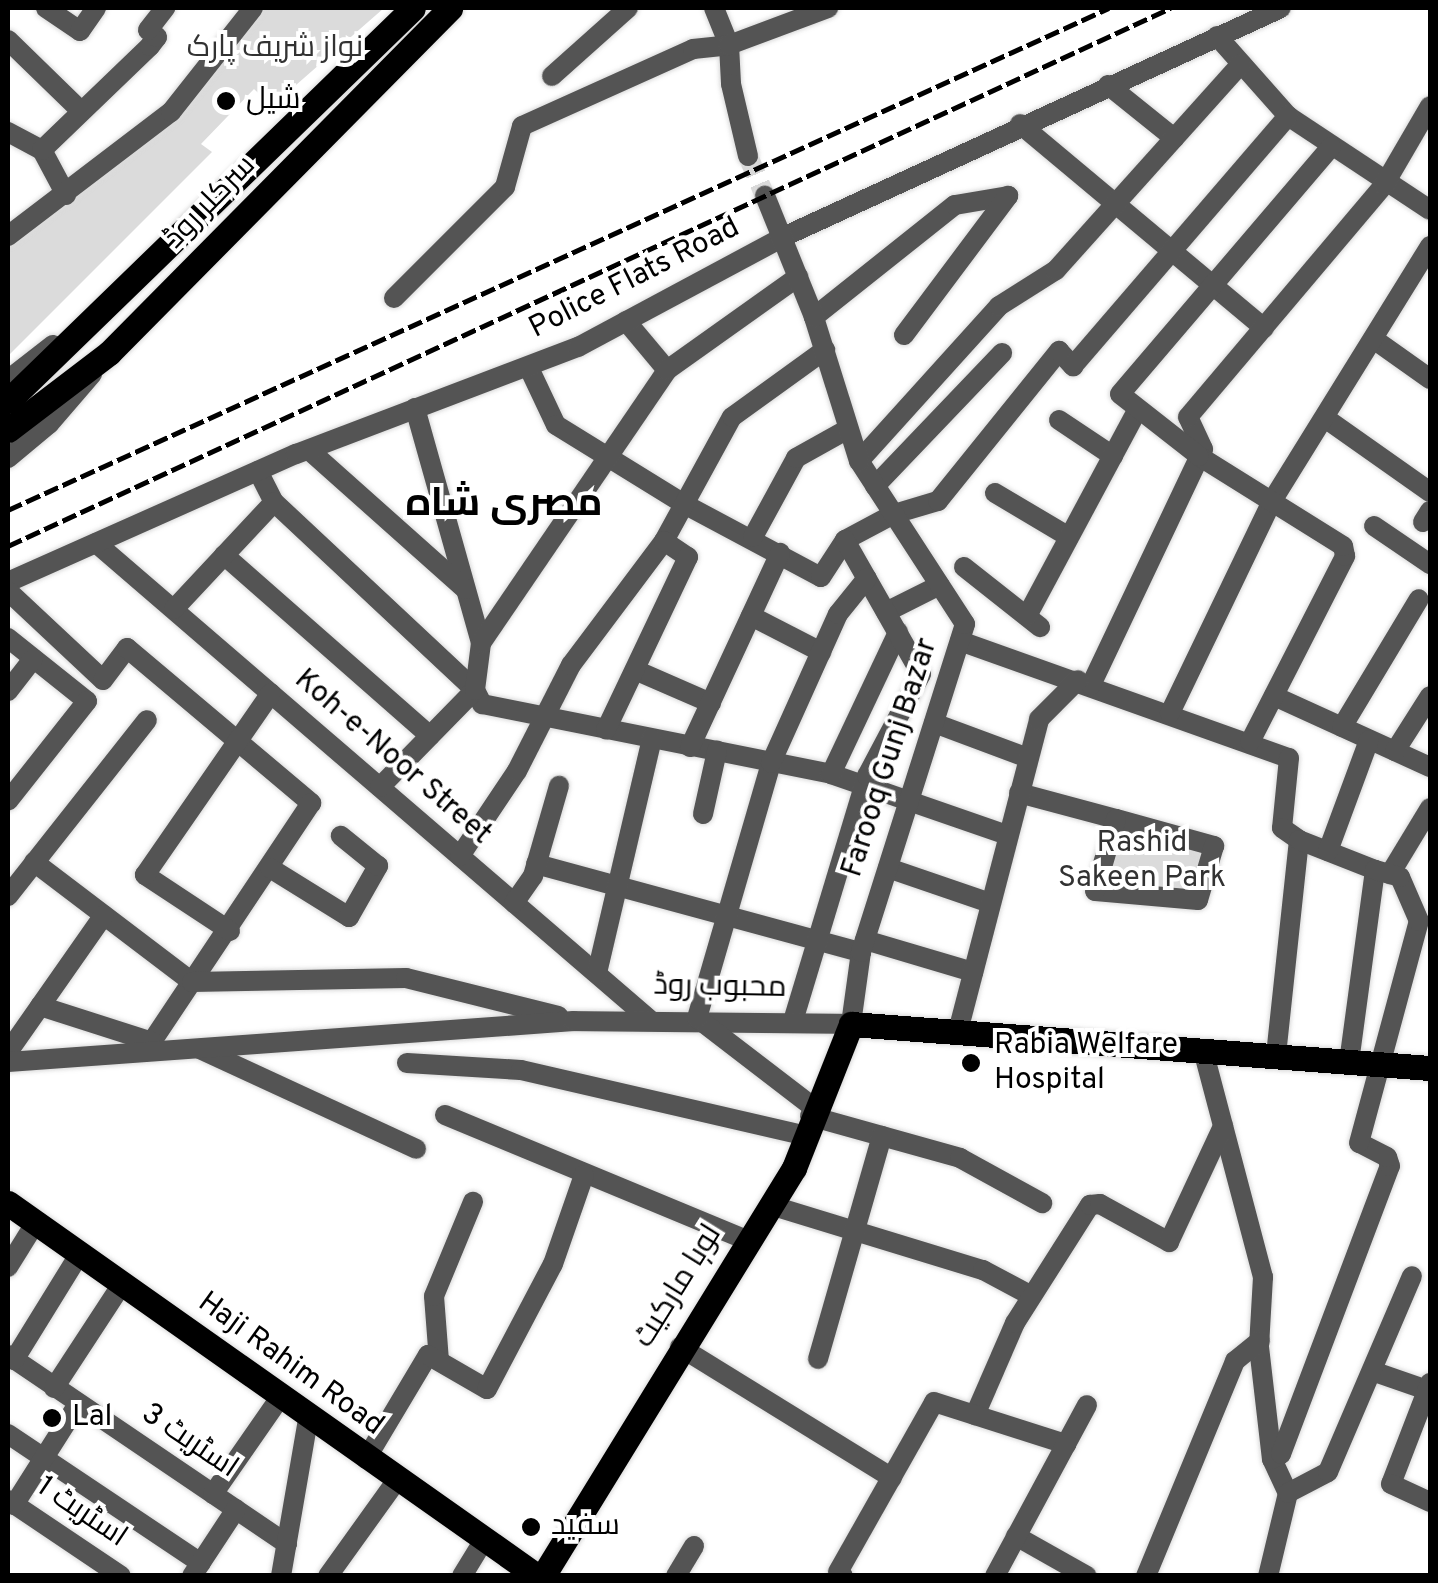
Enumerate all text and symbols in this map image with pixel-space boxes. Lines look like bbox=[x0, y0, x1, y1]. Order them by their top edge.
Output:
park label: نواز شریف پارک bbox=[187, 31, 363, 67]
place label: شیل bbox=[246, 83, 301, 119]
marker: شیل bbox=[215, 90, 237, 112]
street label: سرکلر روڈ bbox=[158, 149, 264, 257]
street label: Police Flats Road bbox=[524, 210, 746, 348]
district label: مصری شاہ bbox=[405, 481, 603, 529]
street label: Farooq Gunj Bazar bbox=[835, 634, 947, 882]
street label: Koh-e-Noor Street bbox=[286, 663, 498, 853]
park label: Rashid Sakeen Park bbox=[1058, 826, 1226, 896]
street label: محبوب روڈ bbox=[653, 969, 787, 1007]
place label: Rabia Welfare Hospital bbox=[994, 1028, 1178, 1098]
marker: Rabia Welfare Hospital bbox=[958, 1050, 984, 1076]
street label: لوہا مارکیٹ bbox=[627, 1219, 731, 1355]
street label: Haji Rahim Road bbox=[190, 1286, 390, 1444]
street label: اسٹریٹ 3 bbox=[134, 1397, 244, 1487]
place label: Lal bbox=[72, 1400, 112, 1436]
marker: Lal bbox=[41, 1407, 63, 1429]
street label: اسٹریٹ 1 bbox=[29, 1470, 133, 1556]
place label: سفید bbox=[551, 1509, 620, 1545]
marker: سفید bbox=[520, 1516, 542, 1538]

